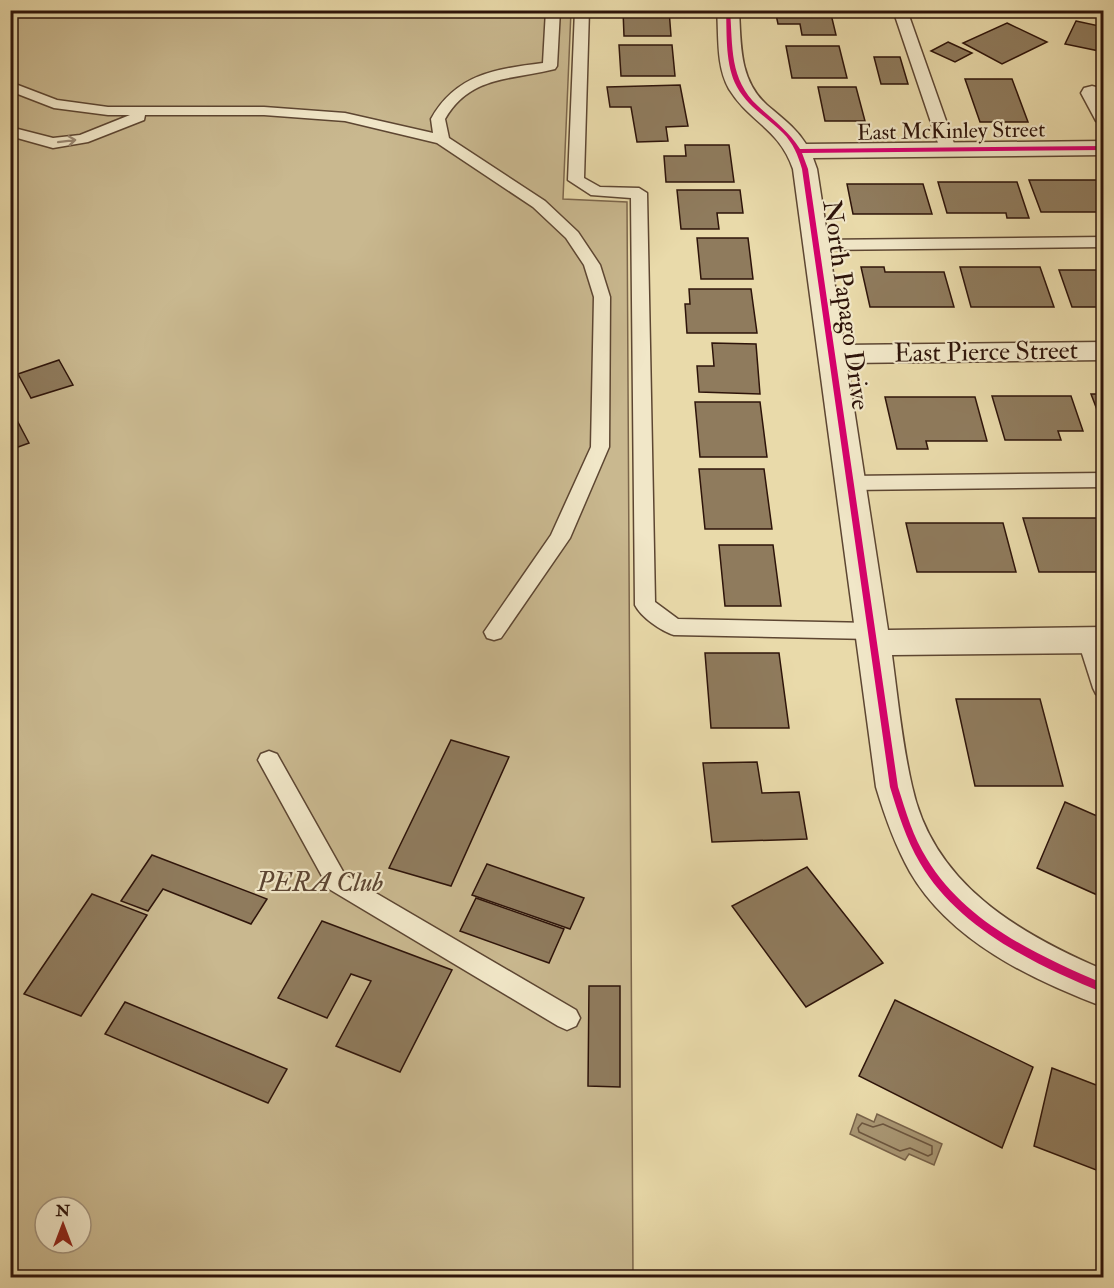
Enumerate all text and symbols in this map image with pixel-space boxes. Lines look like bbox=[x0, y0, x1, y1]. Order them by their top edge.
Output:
street label: East McKinley Street bbox=[857, 115, 1045, 147]
one-way arrow bbox=[57, 135, 77, 146]
street label: North Papago Drive bbox=[814, 198, 877, 412]
street label: East Pierce Street bbox=[894, 334, 1078, 370]
park label: PERA Club bbox=[256, 867, 383, 899]
north arrow bbox=[33, 1195, 93, 1255]
text: N bbox=[55, 1201, 71, 1221]

